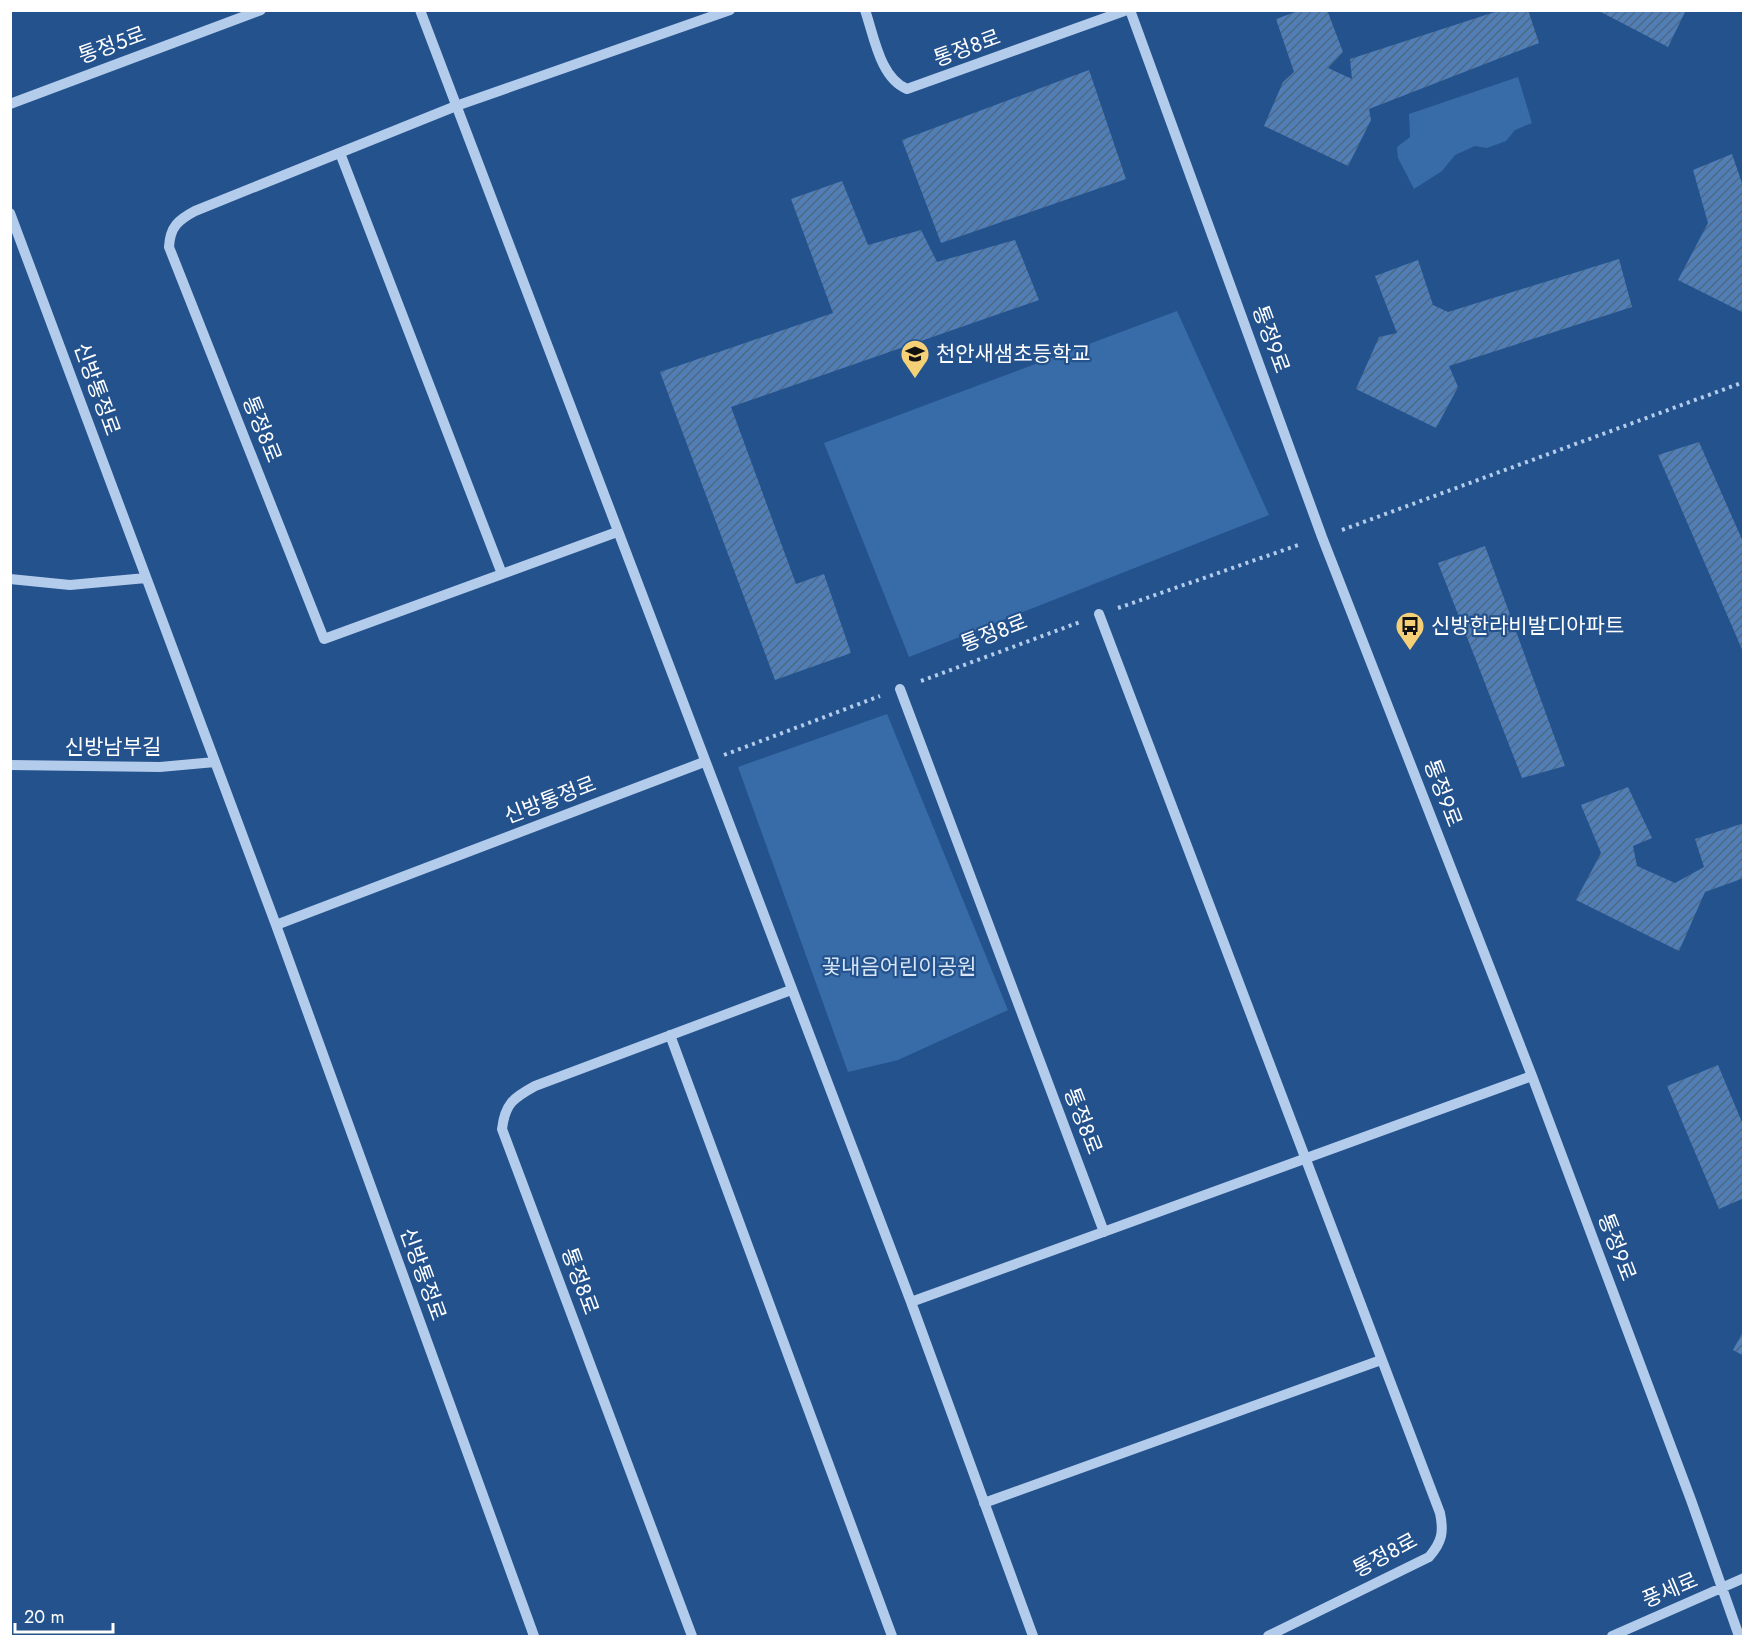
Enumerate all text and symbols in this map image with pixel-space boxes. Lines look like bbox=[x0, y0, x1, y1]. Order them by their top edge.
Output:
street label: 통정5로 bbox=[74, 19, 150, 71]
street label: 통정8로 bbox=[929, 22, 1005, 74]
street label: 통정9로 bbox=[1245, 301, 1297, 377]
street label: 신방통정로 bbox=[66, 338, 128, 440]
school or university icon: 천안새샘초등학교 bbox=[899, 338, 931, 380]
place label: 천안새샘초등학교 bbox=[936, 339, 1091, 369]
street label: 통정8로 bbox=[235, 391, 289, 467]
street label: 통정8로 bbox=[956, 607, 1032, 659]
bus stop icon: 신방한라비발디아파트 bbox=[1394, 610, 1426, 652]
place label: 신방한라비발디아파트 bbox=[1431, 611, 1624, 641]
street label: 신방남부길 bbox=[65, 732, 161, 762]
street label: 통정9로 bbox=[1416, 755, 1470, 831]
street label: 신방통정로 bbox=[500, 769, 600, 831]
park label: 꽃내음어린이공원 bbox=[822, 952, 976, 982]
street label: 통정8로 bbox=[1057, 1083, 1109, 1159]
street label: 통정9로 bbox=[1590, 1209, 1644, 1285]
street label: 신방통정로 bbox=[392, 1223, 454, 1325]
street label: 통정8로 bbox=[554, 1243, 606, 1319]
street label: 통정8로 bbox=[1347, 1525, 1423, 1585]
street label: 풍세로 bbox=[1637, 1565, 1703, 1615]
scale bar bbox=[15, 1596, 112, 1634]
text: 20 m bbox=[24, 1604, 64, 1630]

